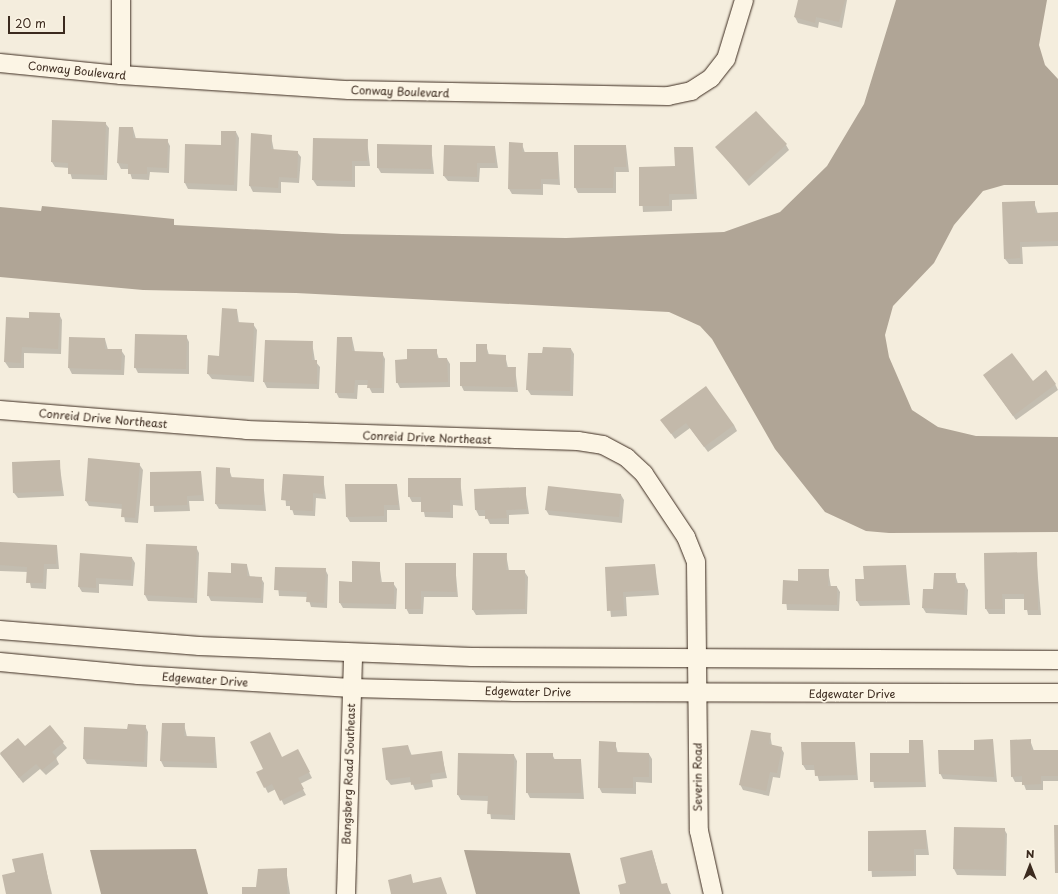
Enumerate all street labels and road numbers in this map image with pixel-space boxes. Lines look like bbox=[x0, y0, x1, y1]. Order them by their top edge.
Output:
street label: Conway Boulevard bbox=[27, 59, 127, 83]
street label: Conway Boulevard bbox=[351, 84, 449, 100]
street label: Conreid Drive Northeast bbox=[38, 407, 168, 431]
street label: Conreid Drive Northeast bbox=[362, 429, 492, 447]
street label: Edgewater Drive bbox=[161, 670, 249, 690]
street label: Edgewater Drive bbox=[484, 685, 572, 699]
street label: Edgewater Drive bbox=[808, 687, 896, 701]
street label: Bangsberg Road Southeast bbox=[340, 703, 358, 845]
street label: Severin Road bbox=[691, 743, 705, 811]

